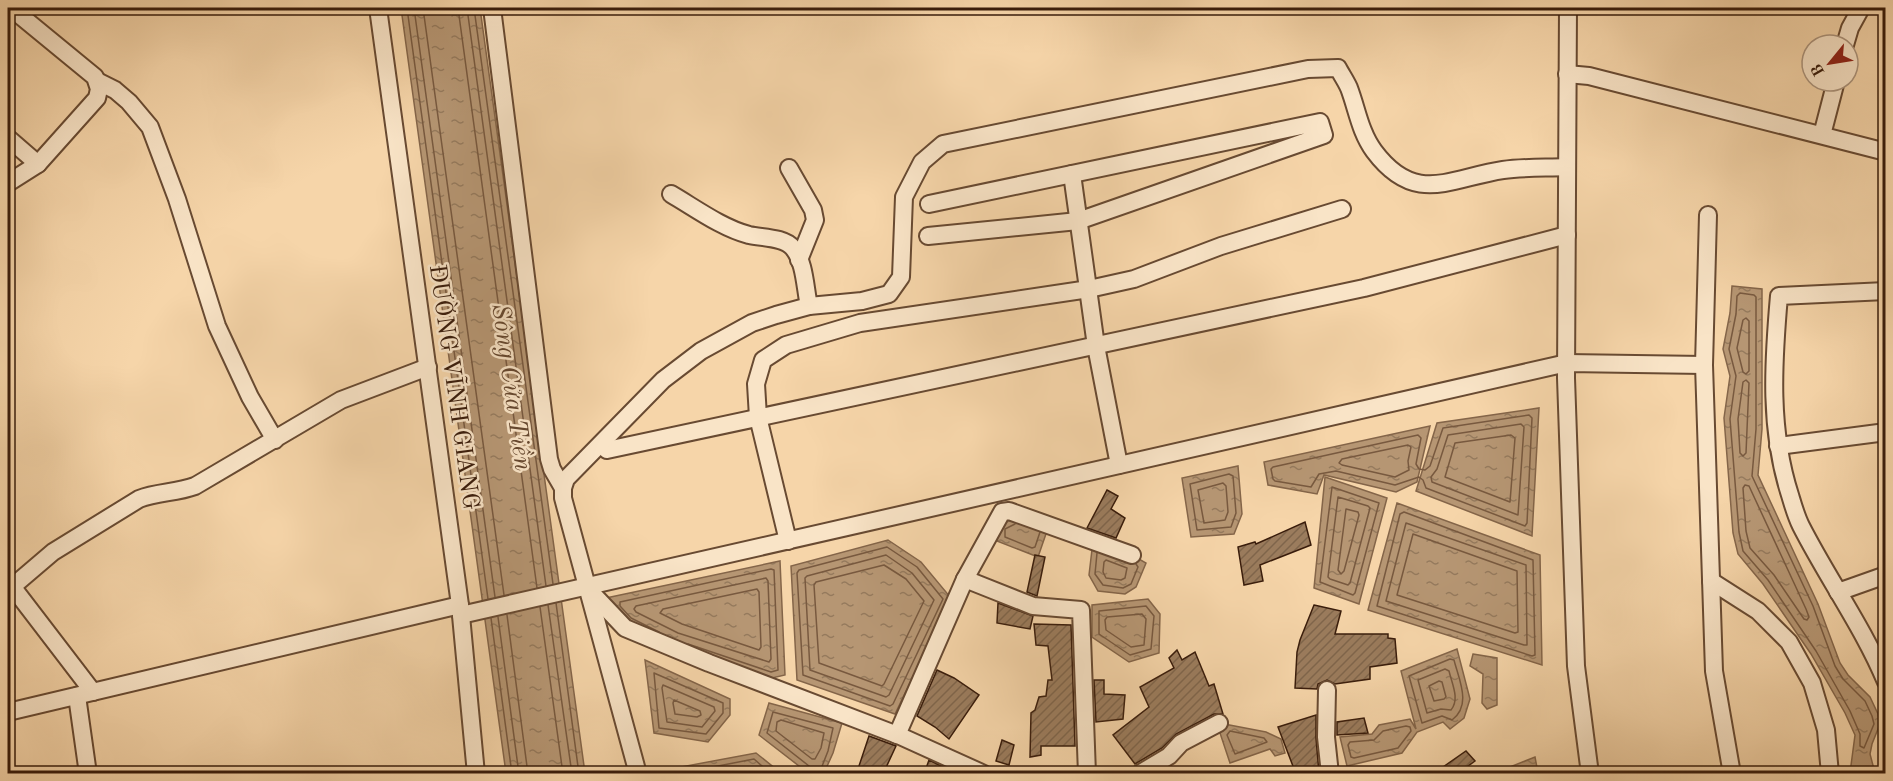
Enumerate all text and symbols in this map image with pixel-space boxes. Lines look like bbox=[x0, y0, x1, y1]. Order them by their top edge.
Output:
north arrow bbox=[1800, 33, 1860, 93]
text: B bbox=[1809, 61, 1829, 78]
street label: ĐƯỜNG VĨNH GIANG bbox=[424, 262, 487, 512]
water label: Sông Cửa Tiền bbox=[486, 302, 538, 473]

